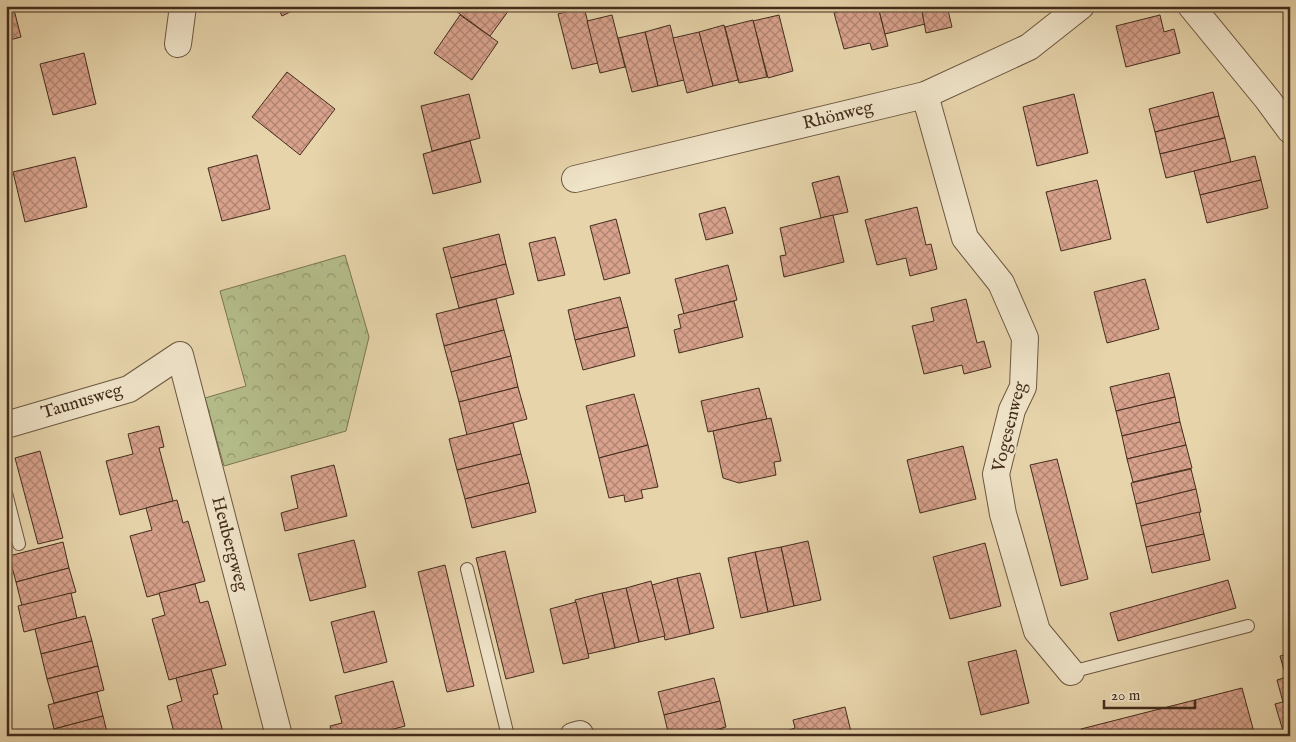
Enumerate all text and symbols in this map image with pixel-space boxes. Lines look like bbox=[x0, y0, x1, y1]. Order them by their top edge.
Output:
street label: Rhönweg bbox=[800, 96, 876, 136]
street label: Taunusweg bbox=[39, 379, 126, 425]
street label: Vogesenweg bbox=[987, 379, 1032, 476]
street label: Heubergweg bbox=[205, 494, 253, 594]
scale bar bbox=[1104, 677, 1195, 709]
text: 20 m bbox=[1111, 686, 1141, 705]

